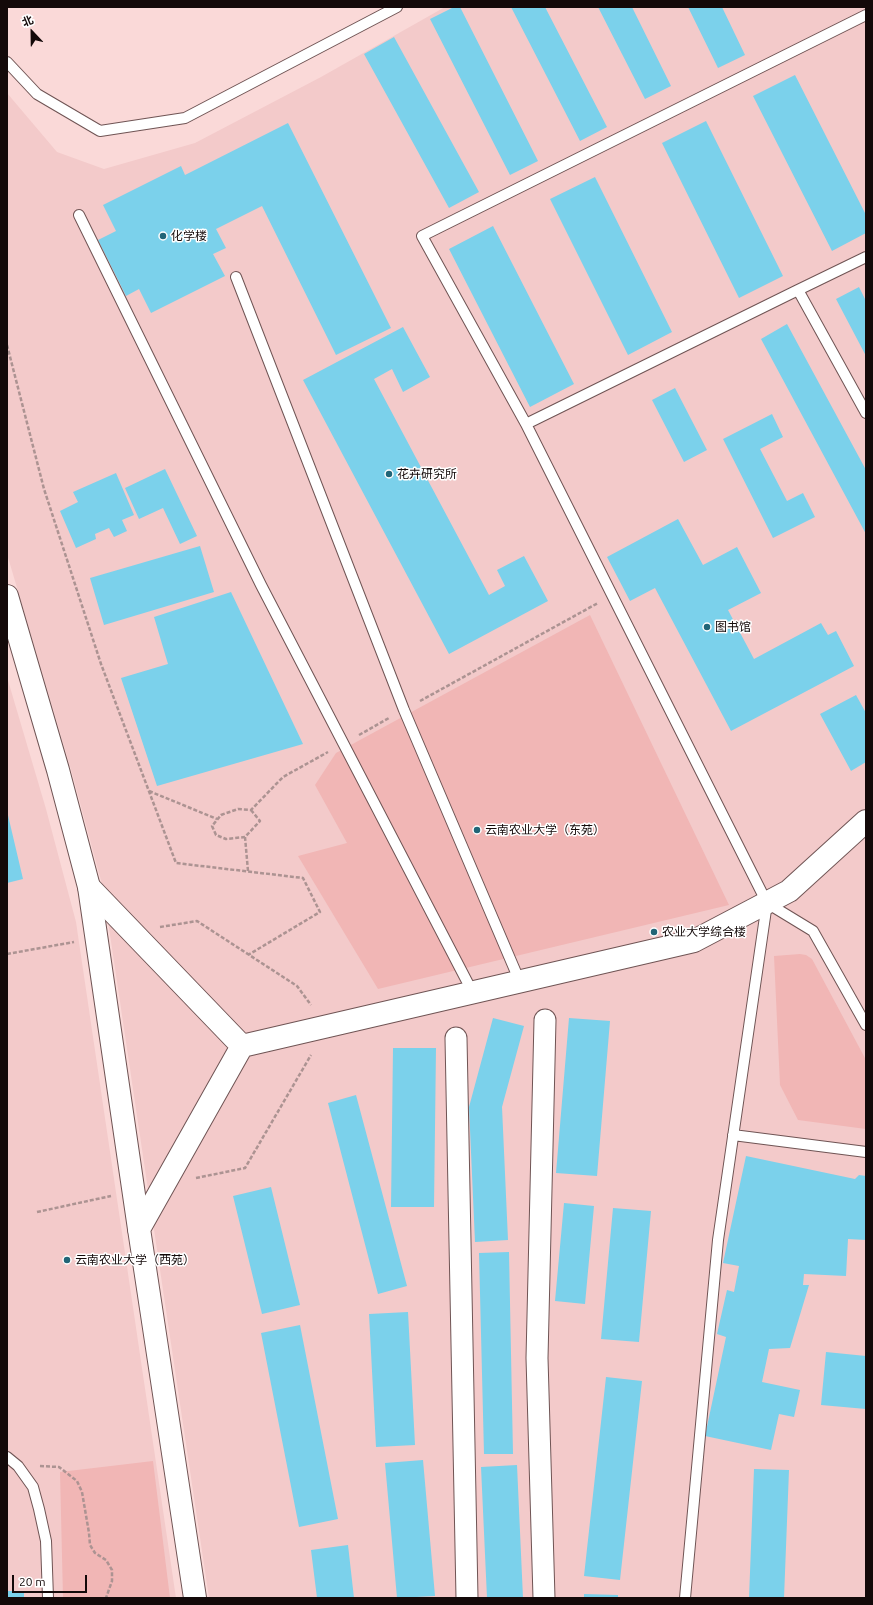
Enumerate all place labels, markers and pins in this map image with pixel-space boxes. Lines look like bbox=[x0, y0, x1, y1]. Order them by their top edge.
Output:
place label: 化学楼 bbox=[171, 229, 207, 243]
marker: 化学楼 bbox=[158, 231, 168, 241]
place label: 花卉研究所 bbox=[397, 467, 457, 481]
marker: 花卉研究所 bbox=[384, 469, 394, 479]
place label: 图书馆 bbox=[715, 620, 751, 634]
marker: 图书馆 bbox=[702, 622, 712, 632]
place label: 云南农业大学（东苑） bbox=[485, 823, 605, 837]
marker: 云南农业大学（东苑） bbox=[472, 825, 482, 835]
place label: 农业大学综合楼 bbox=[662, 925, 746, 939]
marker: 农业大学综合楼 bbox=[649, 927, 659, 937]
place label: 云南农业大学（西苑） bbox=[75, 1253, 195, 1267]
marker: 云南农业大学（西苑） bbox=[62, 1255, 72, 1265]

